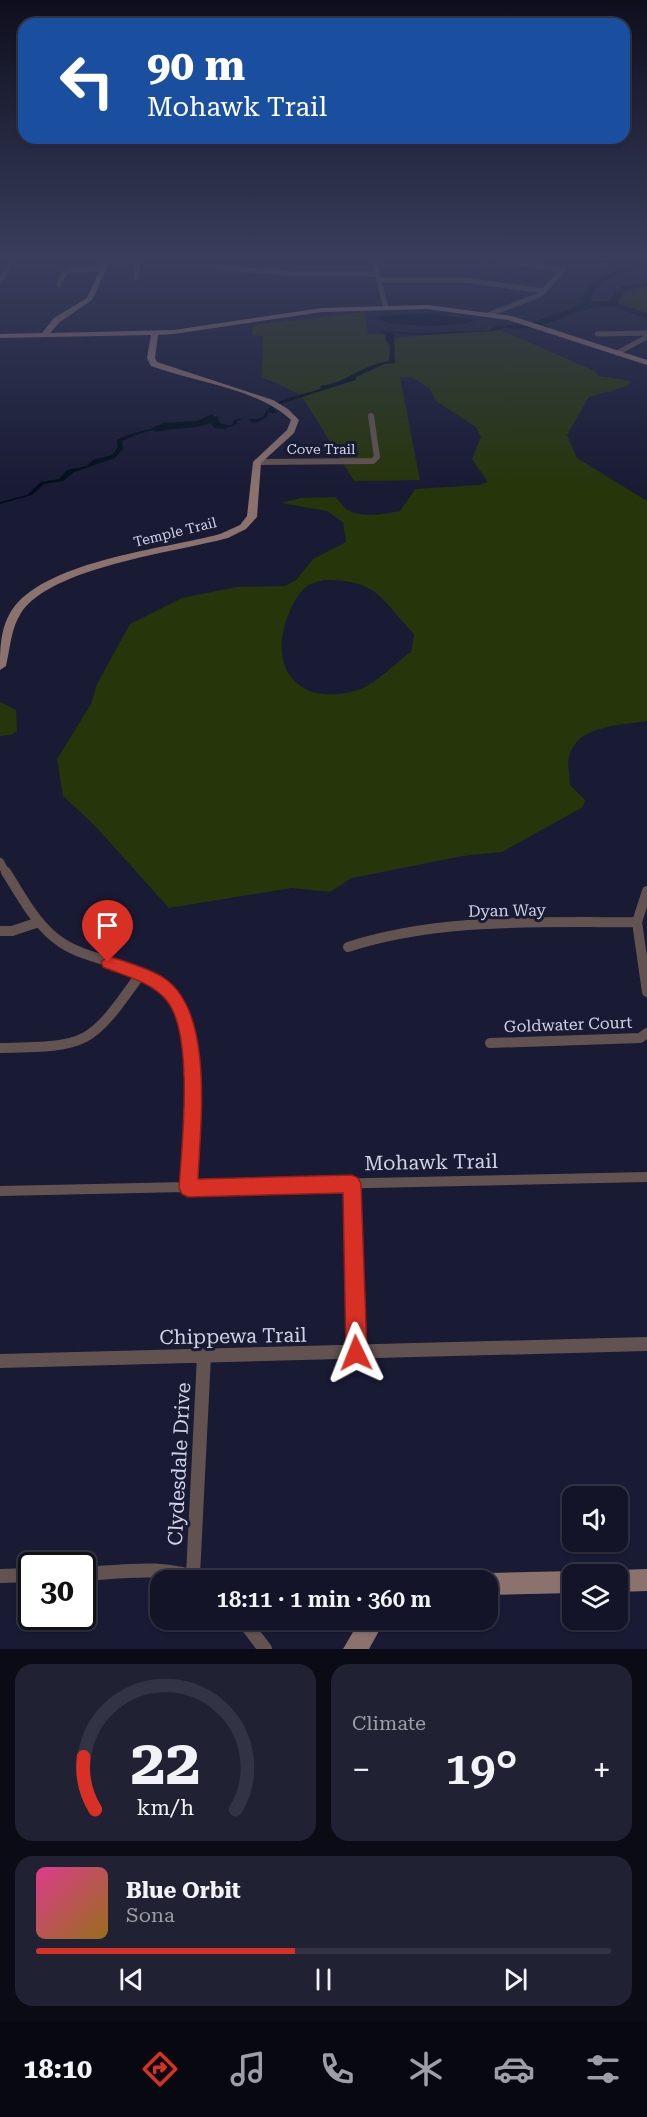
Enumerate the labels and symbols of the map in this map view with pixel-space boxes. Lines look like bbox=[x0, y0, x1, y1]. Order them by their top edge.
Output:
street label: Cove Trail bbox=[287, 441, 356, 457]
street label: Temple Trail bbox=[132, 514, 219, 550]
pin bbox=[82, 900, 133, 962]
street label: Dyan Way bbox=[468, 900, 547, 921]
street label: Goldwater Court bbox=[503, 1013, 633, 1036]
street label: Mohawk Trail bbox=[364, 1149, 498, 1175]
position arrow bbox=[324, 1321, 388, 1385]
street label: Chippewa Trail bbox=[159, 1323, 307, 1349]
street label: Clydesdale Drive bbox=[163, 1382, 195, 1546]
speed limit sign: 30 bbox=[18, 1552, 96, 1630]

